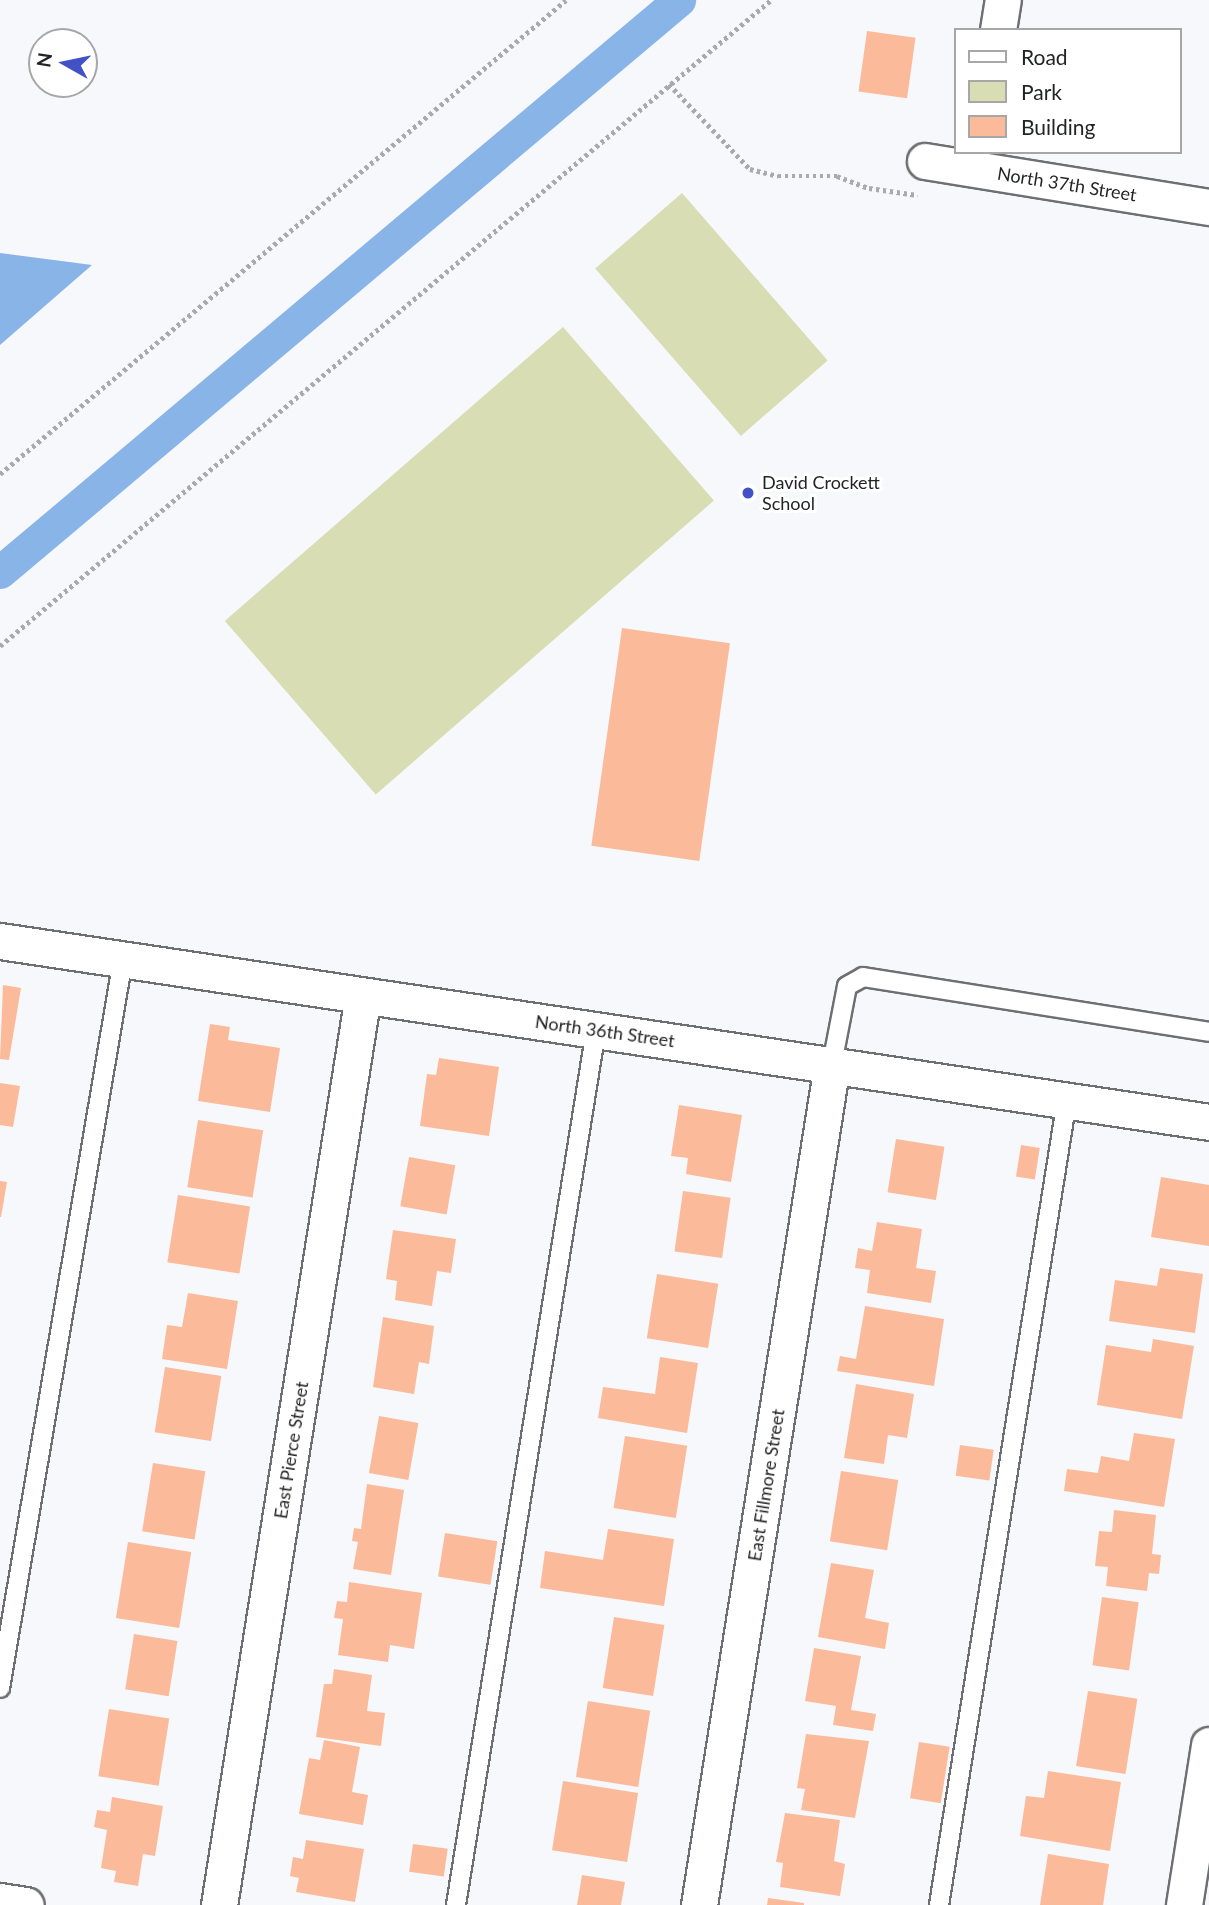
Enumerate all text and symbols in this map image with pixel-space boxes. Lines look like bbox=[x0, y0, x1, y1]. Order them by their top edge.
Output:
north arrow bbox=[28, 28, 98, 98]
legend bbox=[954, 28, 1181, 154]
text: Road bbox=[1021, 44, 1068, 69]
text: N bbox=[31, 51, 56, 69]
text: Park bbox=[1021, 79, 1062, 104]
text: Building bbox=[1021, 114, 1096, 139]
street label: North 37th Street bbox=[996, 162, 1138, 206]
place label: David Crockett School bbox=[762, 472, 880, 514]
marker: David Crockett School bbox=[740, 485, 756, 501]
street label: North 36th Street bbox=[534, 1011, 676, 1051]
street label: East Pierce Street bbox=[269, 1380, 313, 1520]
street label: East Fillmore Street bbox=[743, 1407, 789, 1563]

